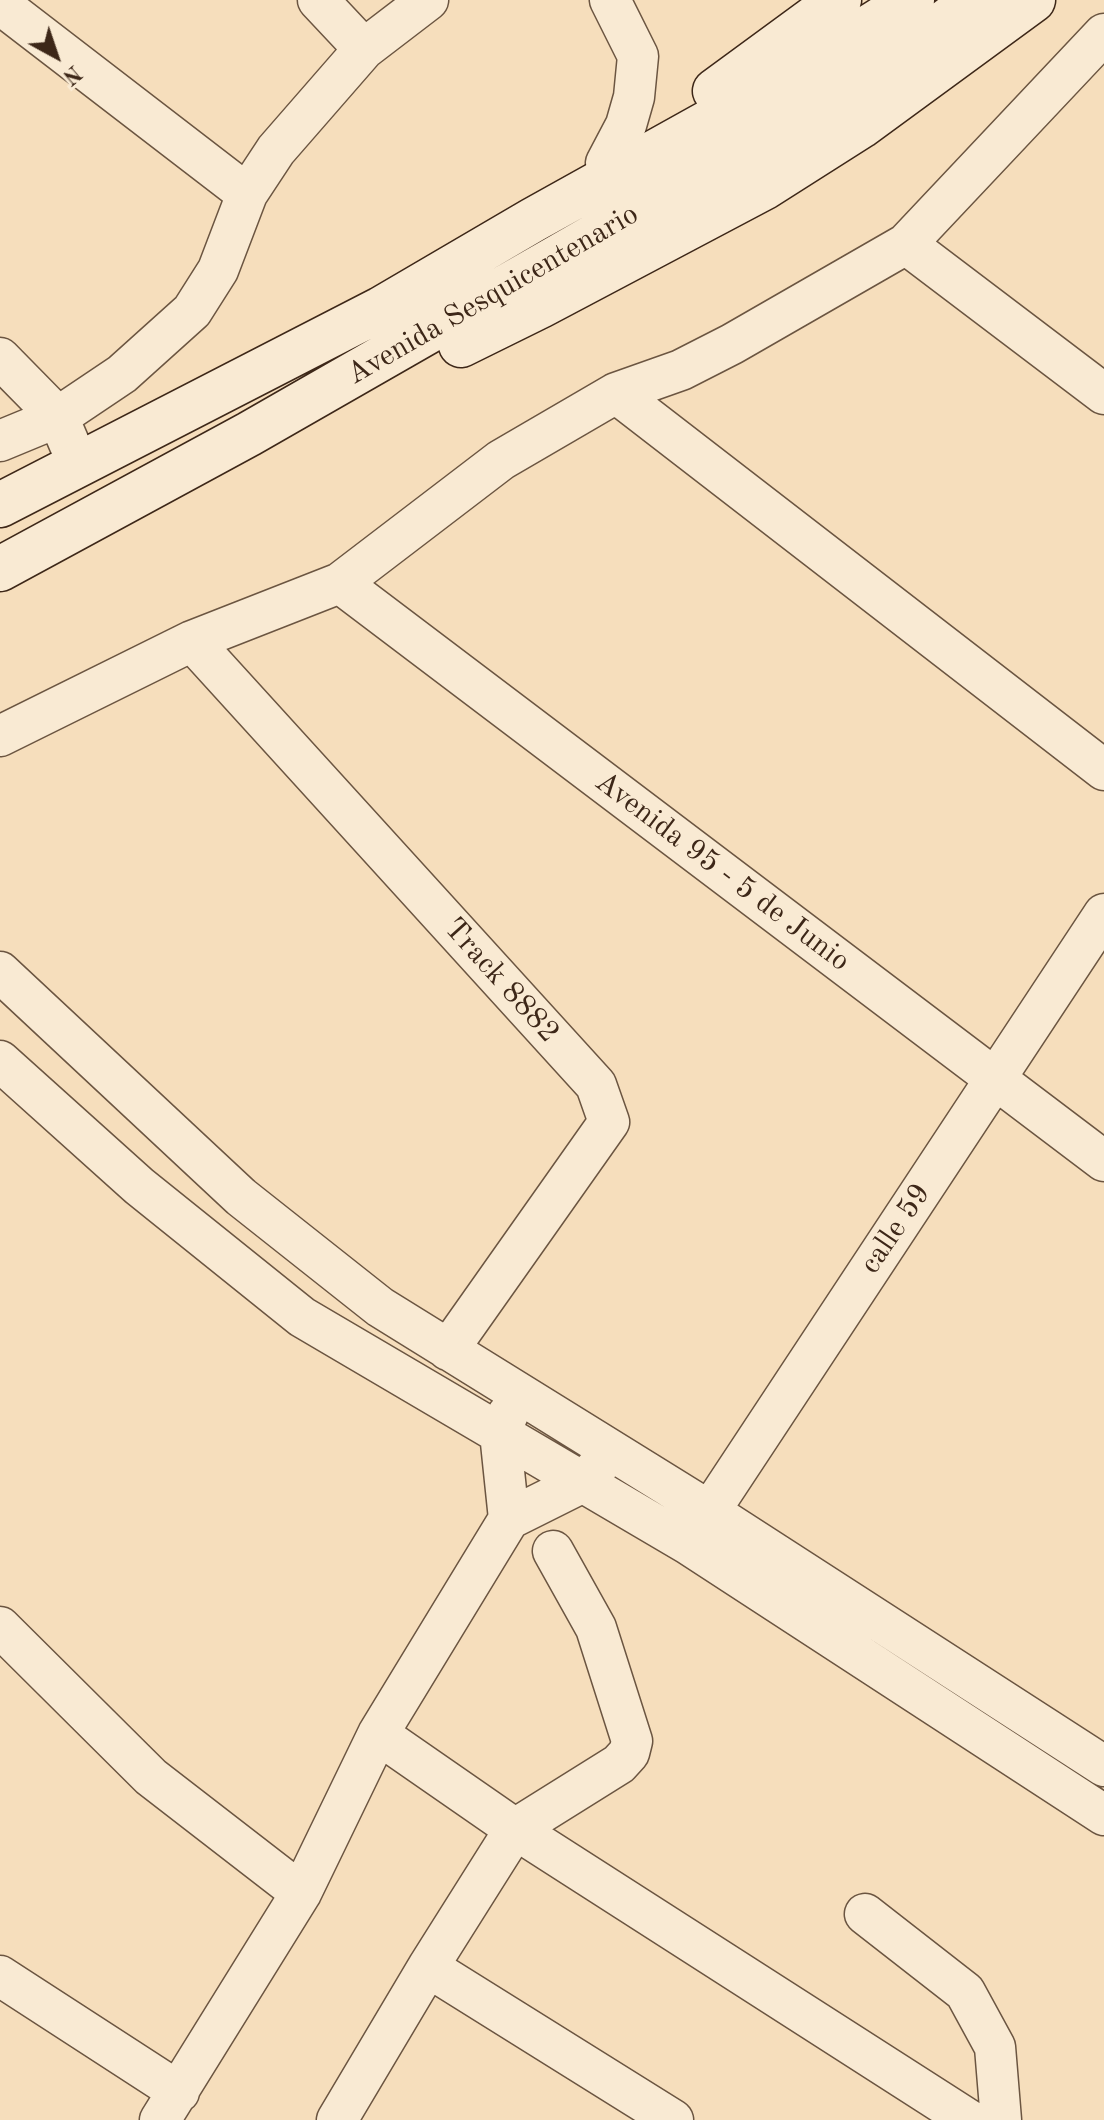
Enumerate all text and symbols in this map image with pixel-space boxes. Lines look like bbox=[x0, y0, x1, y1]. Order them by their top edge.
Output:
north arrow bbox=[16, 16, 96, 96]
text: N bbox=[58, 61, 85, 88]
street label: Avenida Sesquicentenario bbox=[341, 197, 645, 393]
street label: Avenida 95 - 5 de Junio bbox=[587, 764, 857, 980]
street label: Track 8882 bbox=[436, 911, 566, 1051]
street label: calle 59 bbox=[853, 1177, 939, 1281]

